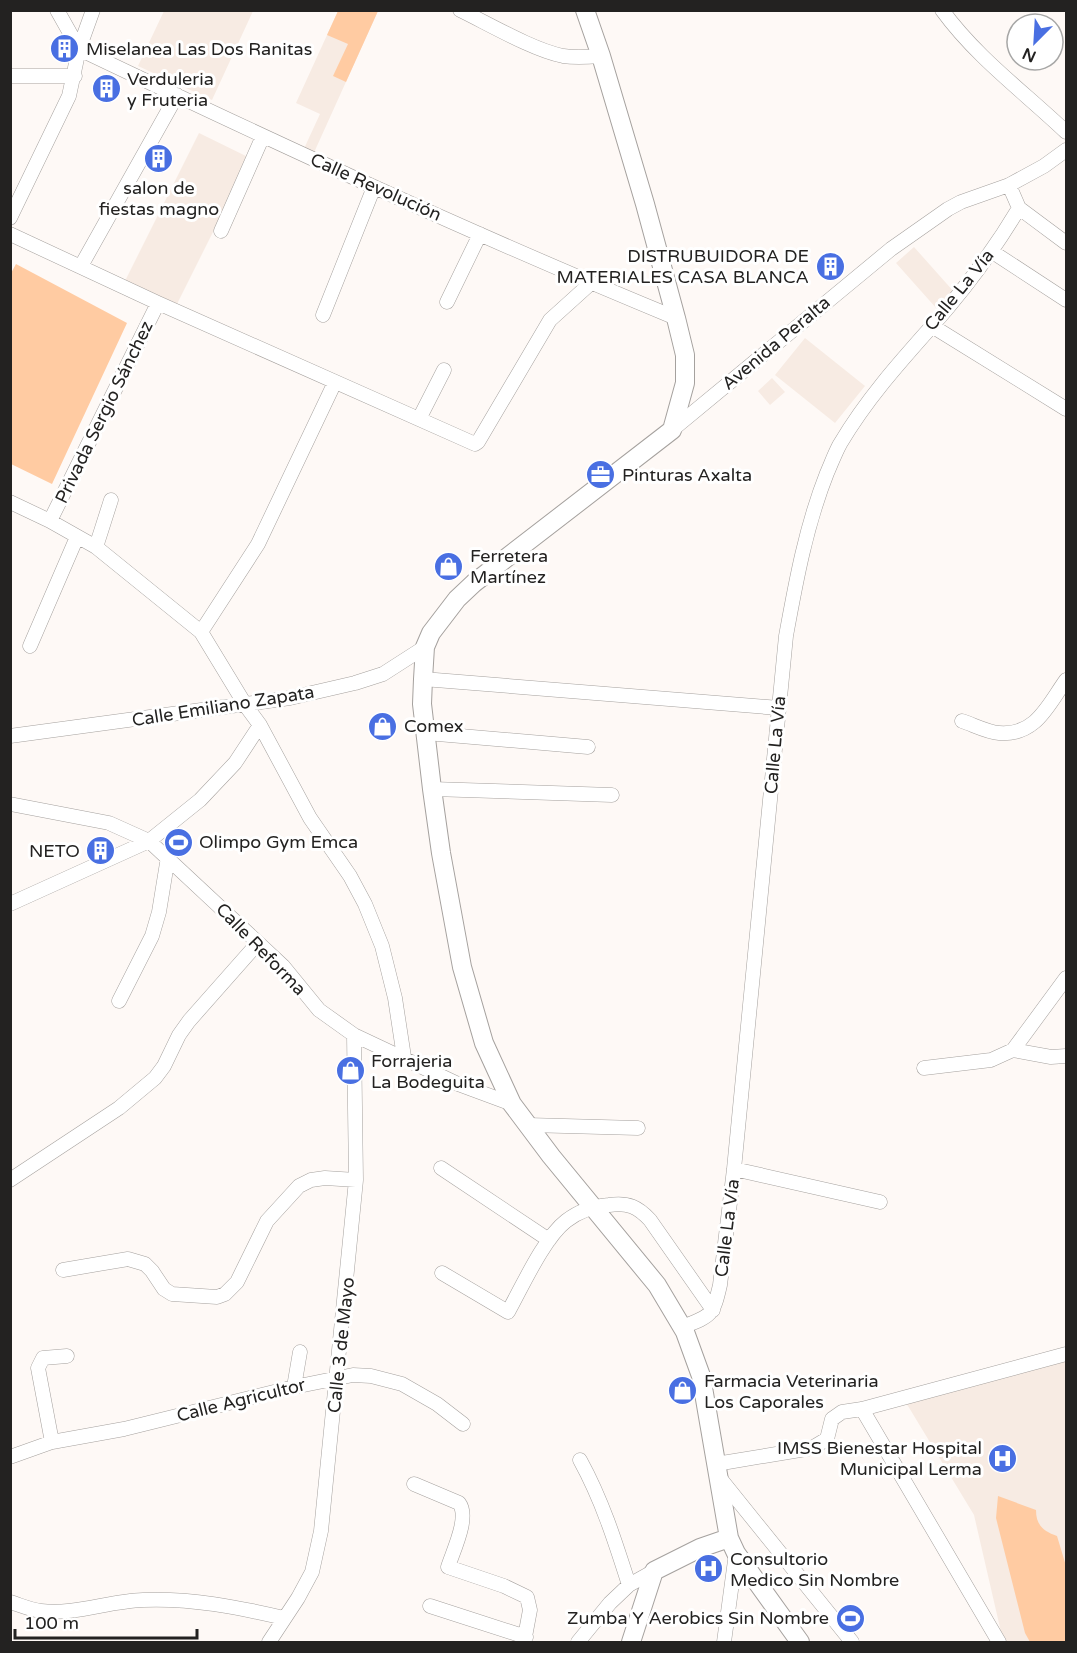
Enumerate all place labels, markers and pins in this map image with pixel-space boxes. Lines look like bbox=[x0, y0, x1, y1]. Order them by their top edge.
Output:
building icon: Miselanea Las Dos Ranitas bbox=[49, 33, 81, 65]
place label: Miselanea Las Dos Ranitas bbox=[86, 38, 312, 60]
place label: Verduleria y Fruteria bbox=[127, 68, 214, 111]
building icon: Verduleria y Fruteria bbox=[90, 73, 122, 105]
building icon: salon de fiestas magno bbox=[143, 143, 175, 175]
place label: salon de fiestas magno bbox=[99, 177, 219, 220]
place label: DISTRUBUIDORA DE MATERIALES CASA BLANCA bbox=[556, 245, 809, 288]
building icon: DISTRUBUIDORA DE MATERIALES CASA BLANCA bbox=[814, 250, 846, 282]
office icon: Pinturas Axalta bbox=[585, 459, 617, 491]
place label: Pinturas Axalta bbox=[622, 464, 752, 486]
place label: Ferretera Martínez bbox=[470, 545, 548, 588]
shop icon: Ferretera Martínez bbox=[433, 550, 465, 582]
shop icon: Comex bbox=[367, 710, 399, 742]
place label: Comex bbox=[404, 715, 464, 737]
sports icon: Olimpo Gym Emca bbox=[162, 826, 194, 858]
place label: Olimpo Gym Emca bbox=[199, 831, 358, 853]
building icon: NETO bbox=[85, 835, 117, 867]
place label: NETO bbox=[29, 840, 80, 862]
place label: Forrajeria La Bodeguita bbox=[371, 1050, 485, 1093]
shop icon: Forrajeria La Bodeguita bbox=[334, 1055, 366, 1087]
place label: Farmacia Veterinaria Los Caporales bbox=[704, 1370, 879, 1413]
shop icon: Farmacia Veterinaria Los Caporales bbox=[667, 1375, 699, 1407]
place label: IMSS Bienestar Hospital Municipal Lerma bbox=[777, 1437, 982, 1480]
hospital icon: IMSS Bienestar Hospital Municipal Lerma bbox=[987, 1442, 1019, 1474]
place label: Consultorio Medico Sin Nombre bbox=[730, 1548, 899, 1591]
hospital icon: Consultorio Medico Sin Nombre bbox=[693, 1553, 725, 1585]
sports icon: Zumba Y Aerobics Sin Nombre bbox=[834, 1602, 866, 1634]
place label: Zumba Y Aerobics Sin Nombre bbox=[567, 1607, 829, 1629]

